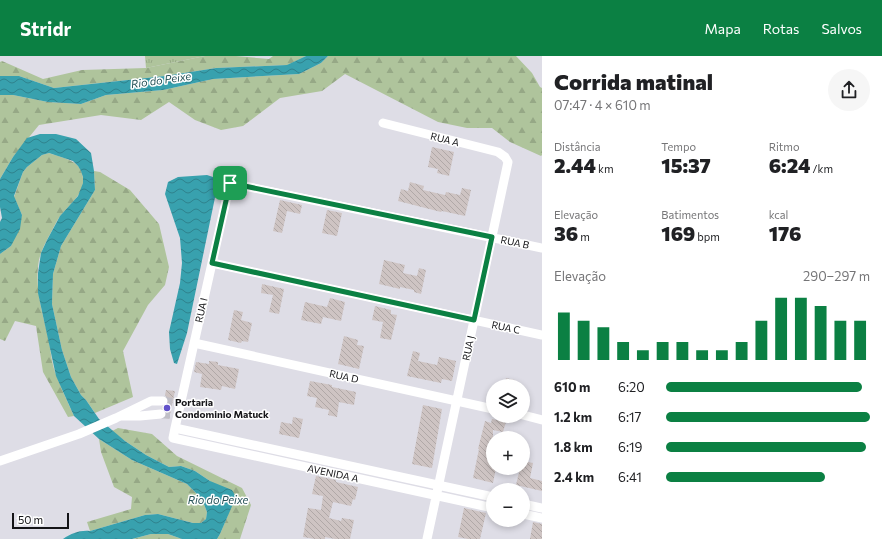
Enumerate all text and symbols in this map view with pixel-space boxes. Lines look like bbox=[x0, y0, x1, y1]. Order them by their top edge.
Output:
text: Stridr bbox=[20, 17, 71, 40]
text: Mapa bbox=[705, 20, 741, 37]
text: Rotas bbox=[763, 20, 799, 37]
text: Salvos bbox=[821, 20, 862, 37]
text: Corrida matinal bbox=[554, 68, 713, 95]
water label: Rio do Peixe bbox=[130, 69, 192, 90]
button: share bbox=[828, 69, 870, 111]
text: 07:47 · 4 × 610 m bbox=[554, 97, 651, 113]
street label: RUA A bbox=[429, 130, 461, 148]
text: Distância bbox=[554, 140, 600, 153]
text: Tempo bbox=[661, 140, 696, 153]
text: Ritmo bbox=[769, 140, 800, 153]
text: 2.44 bbox=[554, 153, 596, 177]
text: 15:37 bbox=[661, 153, 711, 177]
text: 6:24 bbox=[769, 153, 810, 177]
text: km bbox=[596, 162, 614, 175]
text: /km bbox=[810, 162, 833, 175]
pin bbox=[213, 166, 247, 200]
icon: arrive bbox=[219, 172, 241, 194]
text: Elevação bbox=[554, 208, 598, 221]
text: Batimentos bbox=[661, 208, 719, 221]
text: kcal bbox=[769, 208, 788, 221]
text: 36 bbox=[554, 221, 578, 245]
text: 169 bbox=[661, 221, 695, 245]
text: 176 bbox=[769, 221, 802, 245]
text: m bbox=[578, 230, 590, 243]
text: bpm bbox=[695, 230, 720, 243]
street label: RUA B bbox=[500, 233, 531, 251]
text: Elevação bbox=[554, 268, 606, 284]
text: 290–297 m bbox=[803, 268, 870, 284]
street label: RUA I bbox=[192, 296, 210, 324]
street label: RUA C bbox=[490, 318, 522, 336]
street label: RUA J bbox=[460, 334, 476, 362]
street label: RUA D bbox=[328, 367, 360, 385]
map controls bbox=[486, 379, 530, 527]
button: layers bbox=[486, 379, 530, 423]
text: 610 m bbox=[554, 379, 590, 395]
text: 6:20 bbox=[618, 379, 645, 395]
place label: Portaria Condominio Matuck bbox=[175, 396, 269, 420]
marker: Portaria Condominio Matuck bbox=[162, 403, 172, 413]
text: 1.2 km bbox=[554, 409, 592, 425]
text: 6:17 bbox=[618, 409, 641, 425]
button: + bbox=[486, 431, 530, 475]
text: 1.8 km bbox=[554, 439, 592, 455]
text: 6:19 bbox=[618, 439, 642, 455]
street label: AVENIDA A bbox=[306, 462, 360, 484]
text: 2.4 km bbox=[554, 469, 594, 485]
text: 6:41 bbox=[618, 469, 642, 485]
button: − bbox=[486, 483, 530, 527]
water label: Rio do Peixe bbox=[188, 493, 249, 506]
scale bar bbox=[12, 511, 69, 530]
text: 50 m bbox=[18, 513, 43, 526]

